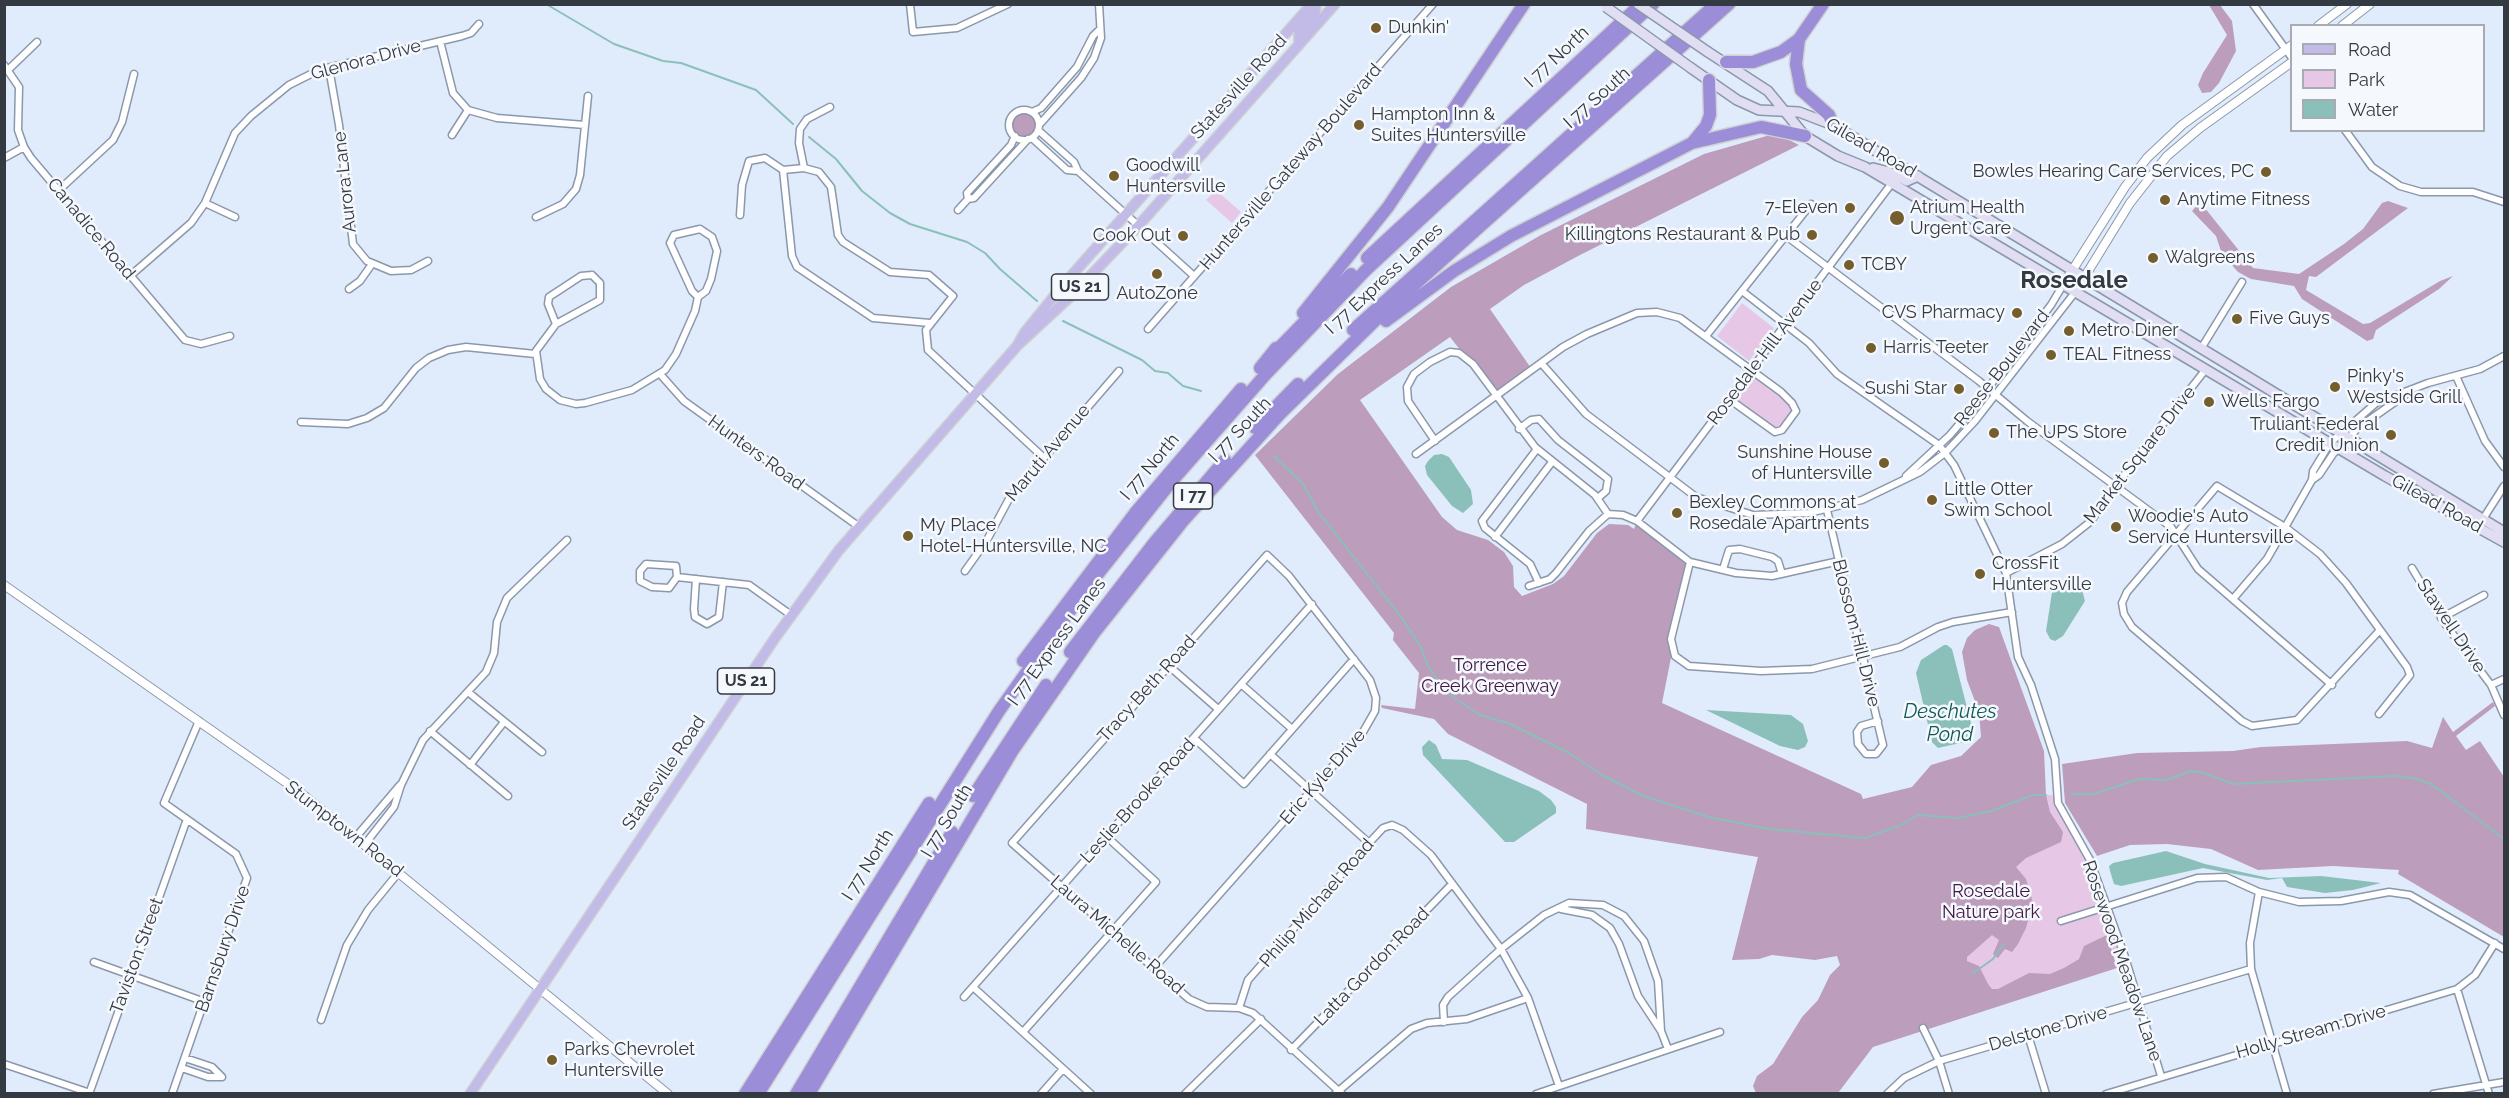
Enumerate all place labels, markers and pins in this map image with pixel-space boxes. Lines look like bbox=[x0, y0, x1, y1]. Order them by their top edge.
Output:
place label: Dunkin' bbox=[1388, 17, 1449, 39]
marker: Dunkin' bbox=[1369, 21, 1383, 35]
place label: Hampton Inn & Suites Huntersville bbox=[1371, 104, 1526, 146]
marker: Hampton Inn & Suites Huntersville bbox=[1352, 118, 1366, 132]
place label: Goodwill Huntersville bbox=[1126, 155, 1226, 198]
place label: Bowles Hearing Care Services, PC bbox=[1972, 161, 2254, 183]
marker: Bowles Hearing Care Services, PC bbox=[2259, 165, 2273, 179]
marker: Goodwill Huntersville bbox=[1107, 169, 1121, 183]
place label: Anytime Fitness bbox=[2177, 189, 2310, 211]
marker: Anytime Fitness bbox=[2158, 193, 2172, 207]
place label: 7-Eleven bbox=[1765, 197, 1838, 219]
place label: Atrium Health Urgent Care bbox=[1910, 197, 2025, 240]
marker: 7-Eleven bbox=[1843, 201, 1857, 215]
marker: Atrium Health Urgent Care bbox=[1888, 209, 1906, 227]
place label: Killingtons Restaurant & Pub bbox=[1565, 224, 1800, 246]
place label: Cook Out bbox=[1093, 225, 1171, 247]
marker: Killingtons Restaurant & Pub bbox=[1805, 228, 1819, 242]
marker: Cook Out bbox=[1176, 229, 1190, 243]
place label: Walgreens bbox=[2165, 247, 2255, 269]
marker: Walgreens bbox=[2146, 251, 2160, 265]
place label: TCBY bbox=[1861, 254, 1907, 276]
marker: TCBY bbox=[1842, 258, 1856, 272]
marker: AutoZone bbox=[1150, 267, 1164, 281]
place label: AutoZone bbox=[1116, 283, 1198, 305]
place label: CVS Pharmacy bbox=[1882, 302, 2005, 324]
marker: CVS Pharmacy bbox=[2010, 306, 2024, 320]
place label: Five Guys bbox=[2249, 308, 2330, 330]
marker: Five Guys bbox=[2230, 312, 2244, 326]
place label: Metro Diner bbox=[2081, 320, 2179, 342]
marker: Metro Diner bbox=[2062, 324, 2076, 338]
place label: Harris Teeter bbox=[1883, 337, 1989, 359]
marker: Harris Teeter bbox=[1864, 341, 1878, 355]
place label: TEAL Fitness bbox=[2063, 344, 2171, 366]
marker: TEAL Fitness bbox=[2044, 348, 2058, 362]
place label: Pinky's Westside Grill bbox=[2347, 366, 2462, 409]
place label: Sushi Star bbox=[1865, 378, 1947, 400]
marker: Pinky's Westside Grill bbox=[2328, 380, 2342, 394]
marker: Sushi Star bbox=[1952, 382, 1966, 396]
place label: Wells Fargo bbox=[2221, 391, 2319, 413]
marker: Wells Fargo bbox=[2202, 395, 2216, 409]
place label: Truliant Federal Credit Union bbox=[2250, 414, 2379, 456]
place label: The UPS Store bbox=[2006, 422, 2127, 444]
marker: The UPS Store bbox=[1987, 426, 2001, 440]
marker: Truliant Federal Credit Union bbox=[2384, 428, 2398, 442]
place label: Sunshine House of Huntersville bbox=[1737, 442, 1872, 484]
marker: Sunshine House of Huntersville bbox=[1877, 456, 1891, 470]
place label: Little Otter Swim School bbox=[1944, 479, 2052, 522]
place label: Bexley Commons at Rosedale Apartments bbox=[1689, 492, 1869, 534]
marker: Little Otter Swim School bbox=[1925, 493, 1939, 507]
marker: Bexley Commons at Rosedale Apartments bbox=[1670, 506, 1684, 520]
place label: Woodie's Auto Service Huntersville bbox=[2128, 506, 2294, 548]
place label: My Place Hotel-Huntersville, NC bbox=[920, 515, 1107, 558]
marker: Woodie's Auto Service Huntersville bbox=[2109, 520, 2123, 534]
marker: My Place Hotel-Huntersville, NC bbox=[901, 529, 915, 543]
place label: CrossFit Huntersville bbox=[1992, 553, 2092, 596]
marker: CrossFit Huntersville bbox=[1973, 567, 1987, 581]
place label: Parks Chevrolet Huntersville bbox=[564, 1039, 695, 1082]
marker: Parks Chevrolet Huntersville bbox=[545, 1053, 559, 1067]

